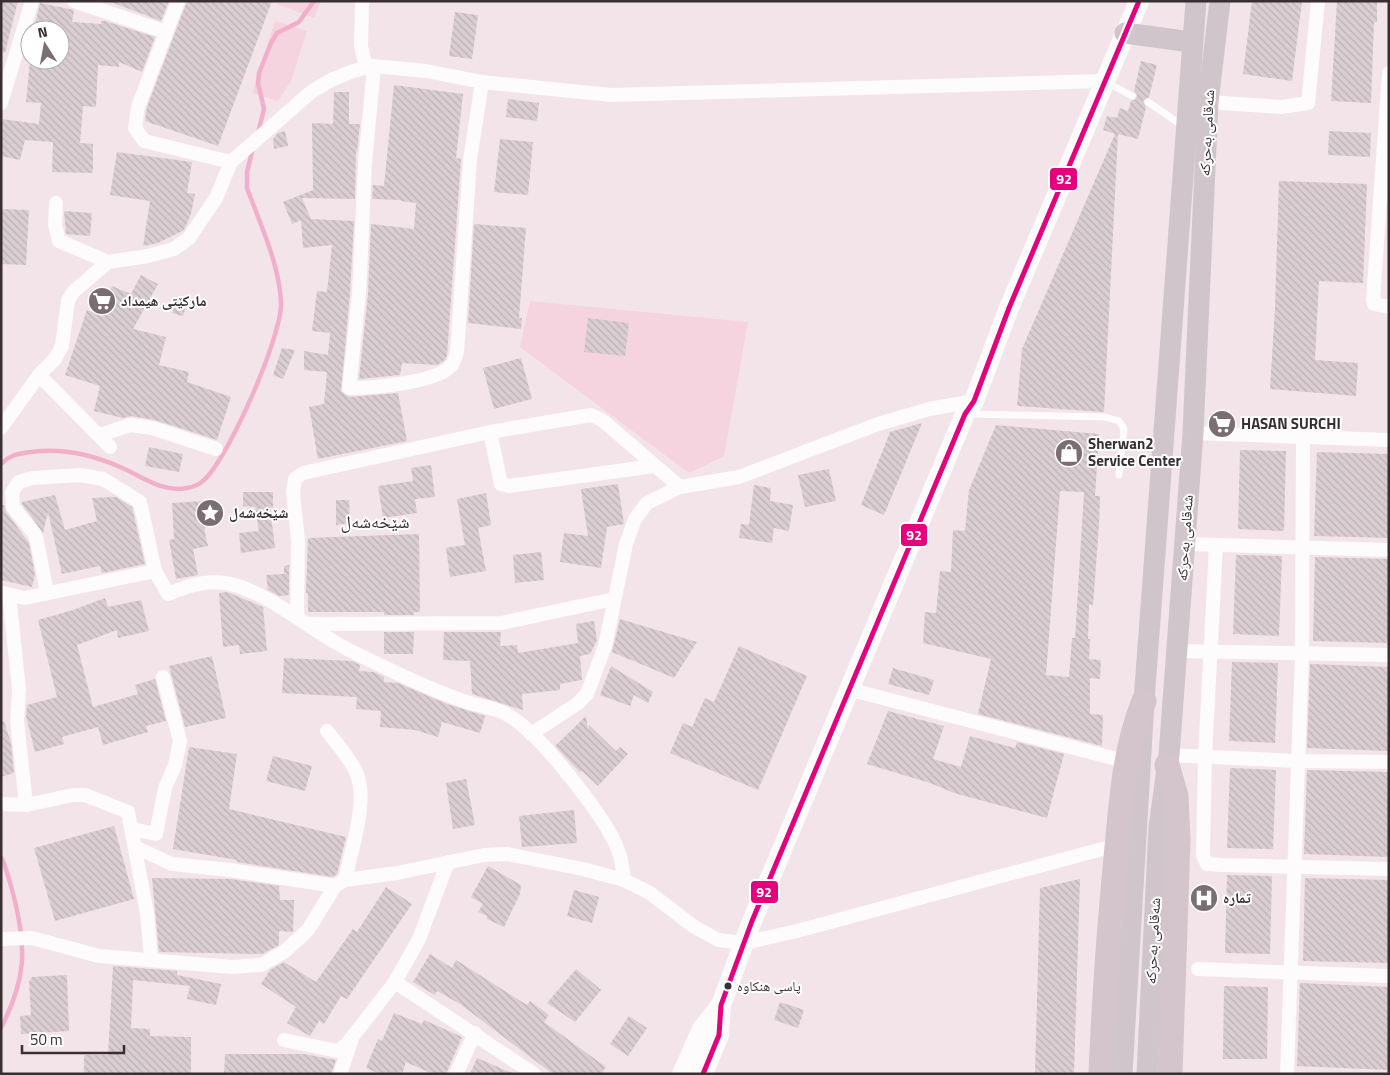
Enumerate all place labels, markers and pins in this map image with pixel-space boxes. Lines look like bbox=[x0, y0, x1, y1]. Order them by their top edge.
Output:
supermarket icon: مارکێتی هیمداد bbox=[87, 286, 117, 316]
place label: مارکێتی هیمداد bbox=[121, 289, 207, 312]
supermarket icon: HASAN SURCHI bbox=[1207, 409, 1237, 439]
place label: HASAN SURCHI bbox=[1241, 412, 1341, 435]
place label: Sherwan2 Service Center bbox=[1088, 432, 1181, 472]
shop icon: Sherwan2 Service Center bbox=[1054, 438, 1084, 468]
place icon: شێخه‌شه‌ل bbox=[195, 498, 225, 528]
place label: شێخه‌شه‌ل bbox=[229, 501, 288, 524]
hospital icon: تمارە bbox=[1189, 883, 1219, 913]
place label: تمارە bbox=[1223, 886, 1251, 909]
place label: پاسی هنكاوه‌ bbox=[737, 975, 801, 996]
marker: پاسی هنكاوه‌ bbox=[723, 981, 733, 991]

